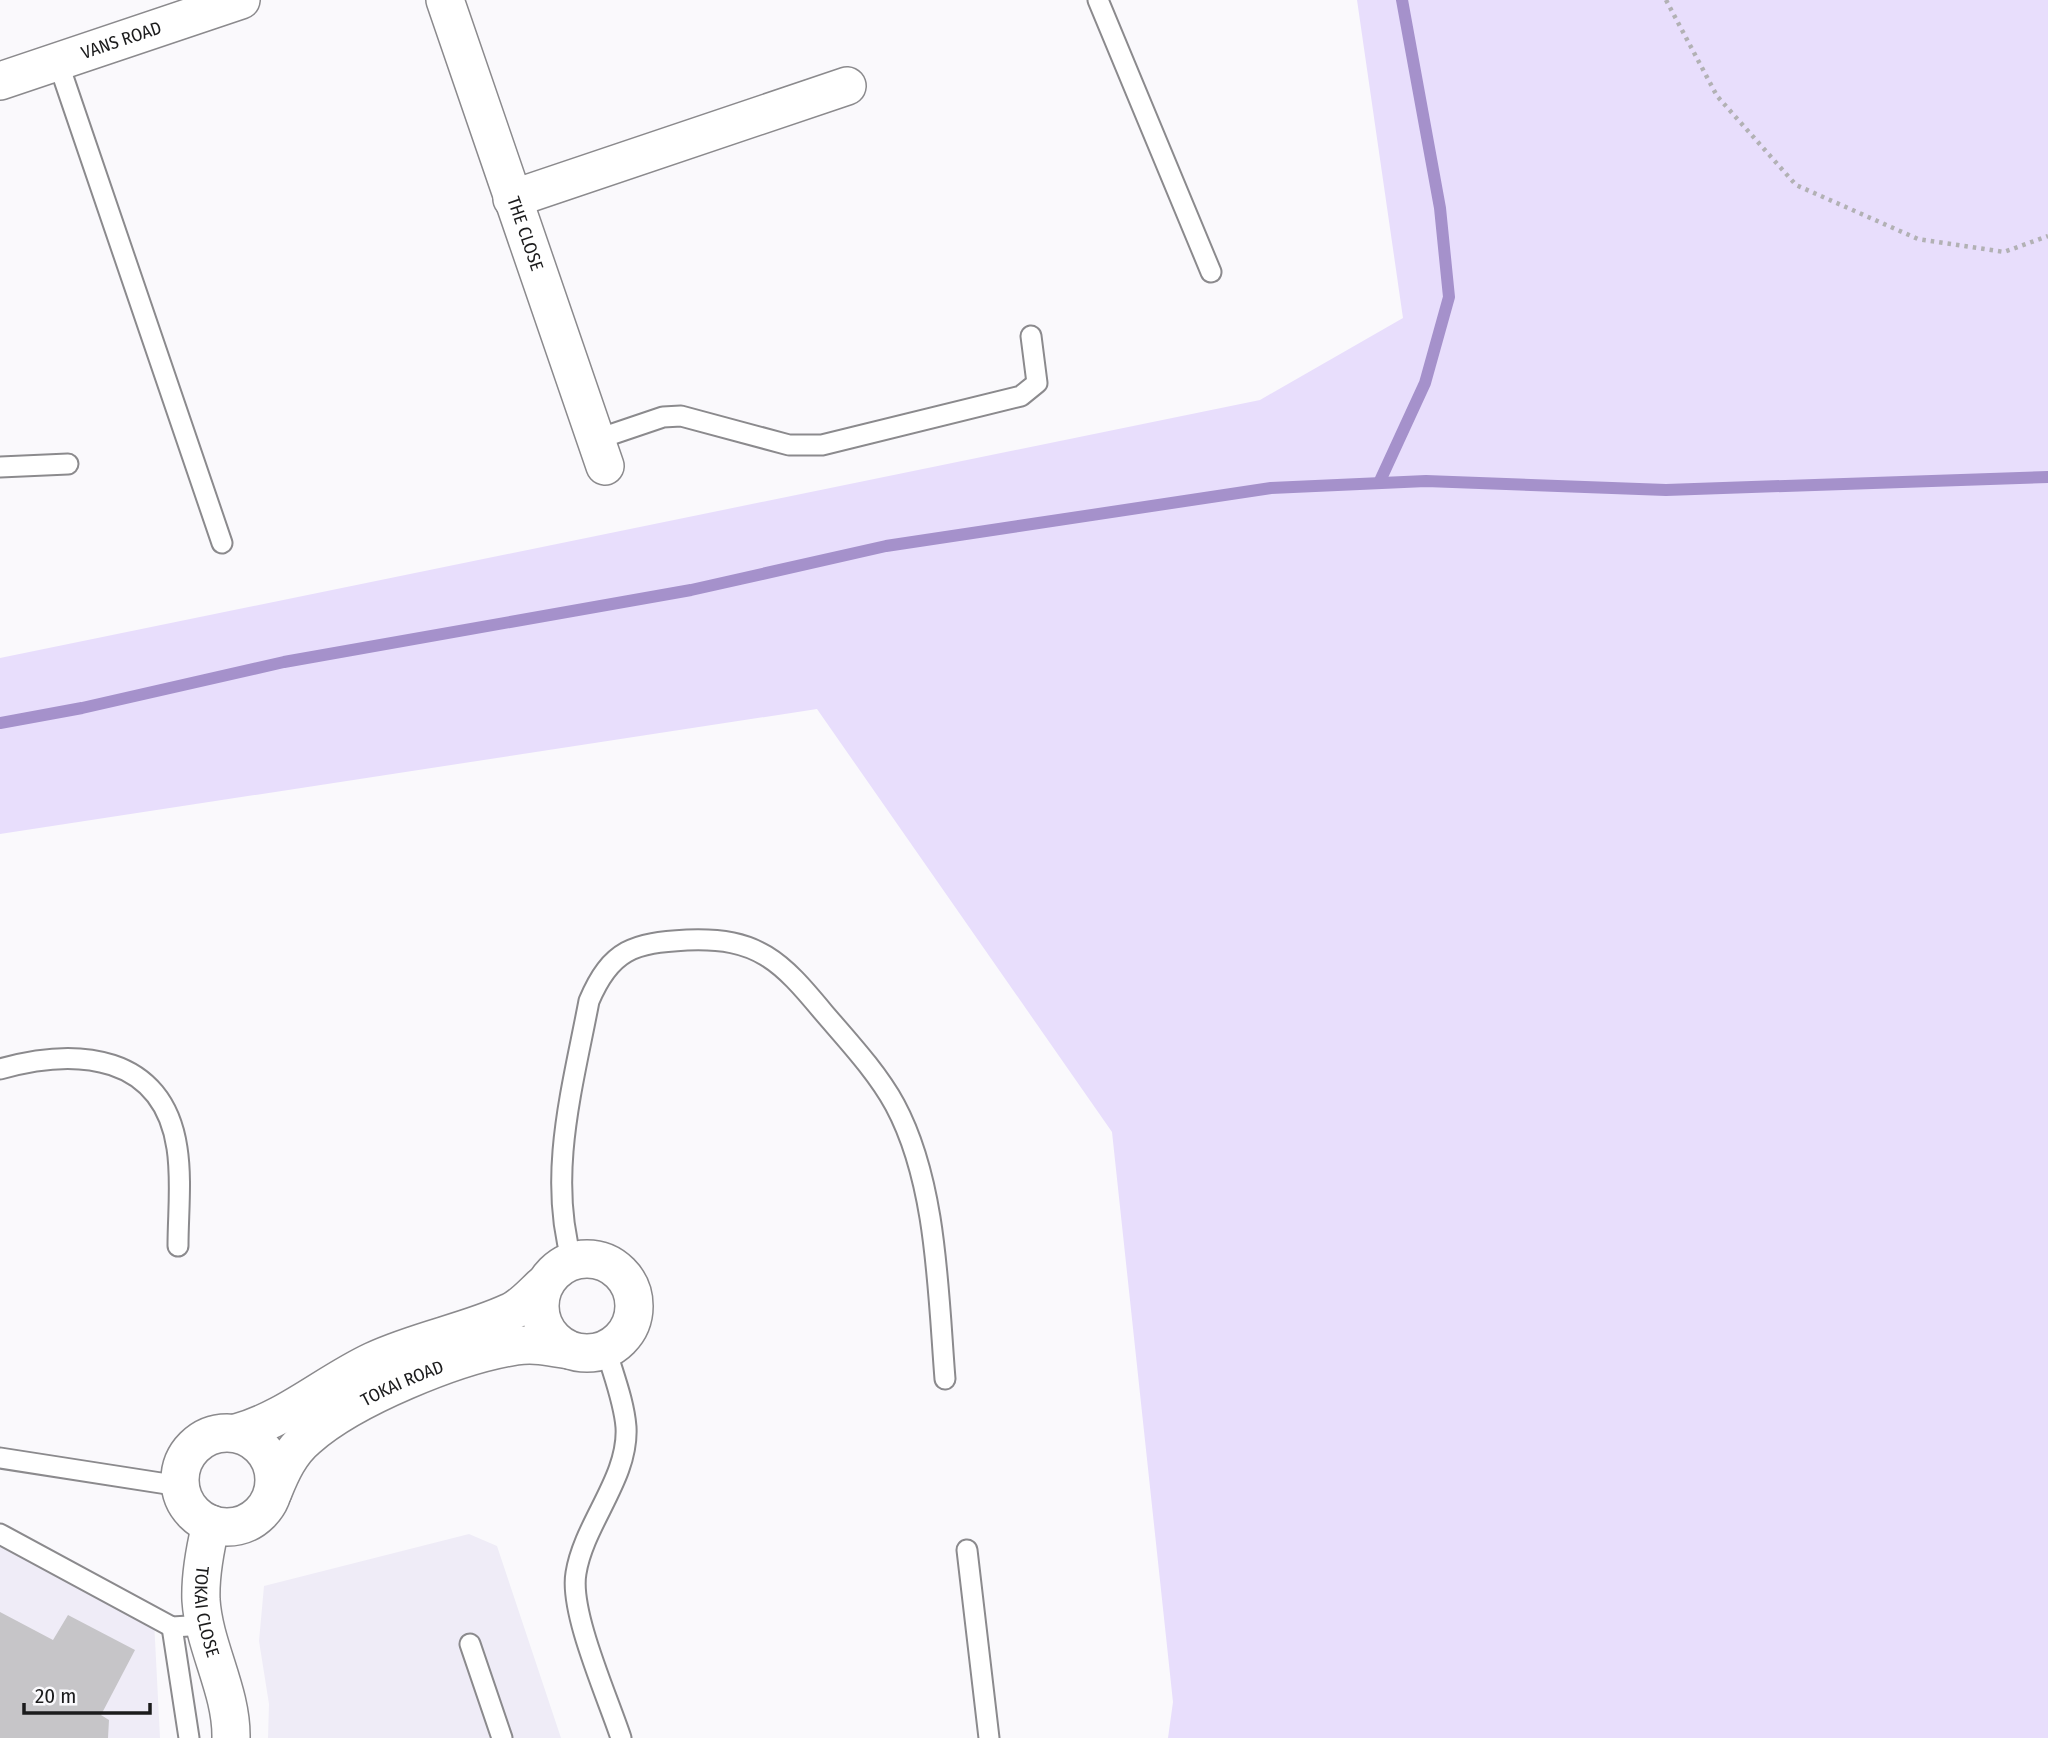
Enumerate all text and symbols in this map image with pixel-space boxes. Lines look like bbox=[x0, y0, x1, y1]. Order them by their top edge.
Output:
street label: VANS ROAD bbox=[78, 17, 164, 64]
street label: THE CLOSE bbox=[502, 194, 548, 274]
street label: TOKAI ROAD bbox=[357, 1356, 447, 1411]
street label: TOKAI CLOSE bbox=[190, 1565, 224, 1660]
scale bar bbox=[24, 1672, 150, 1716]
text: 20 m bbox=[35, 1683, 76, 1709]

